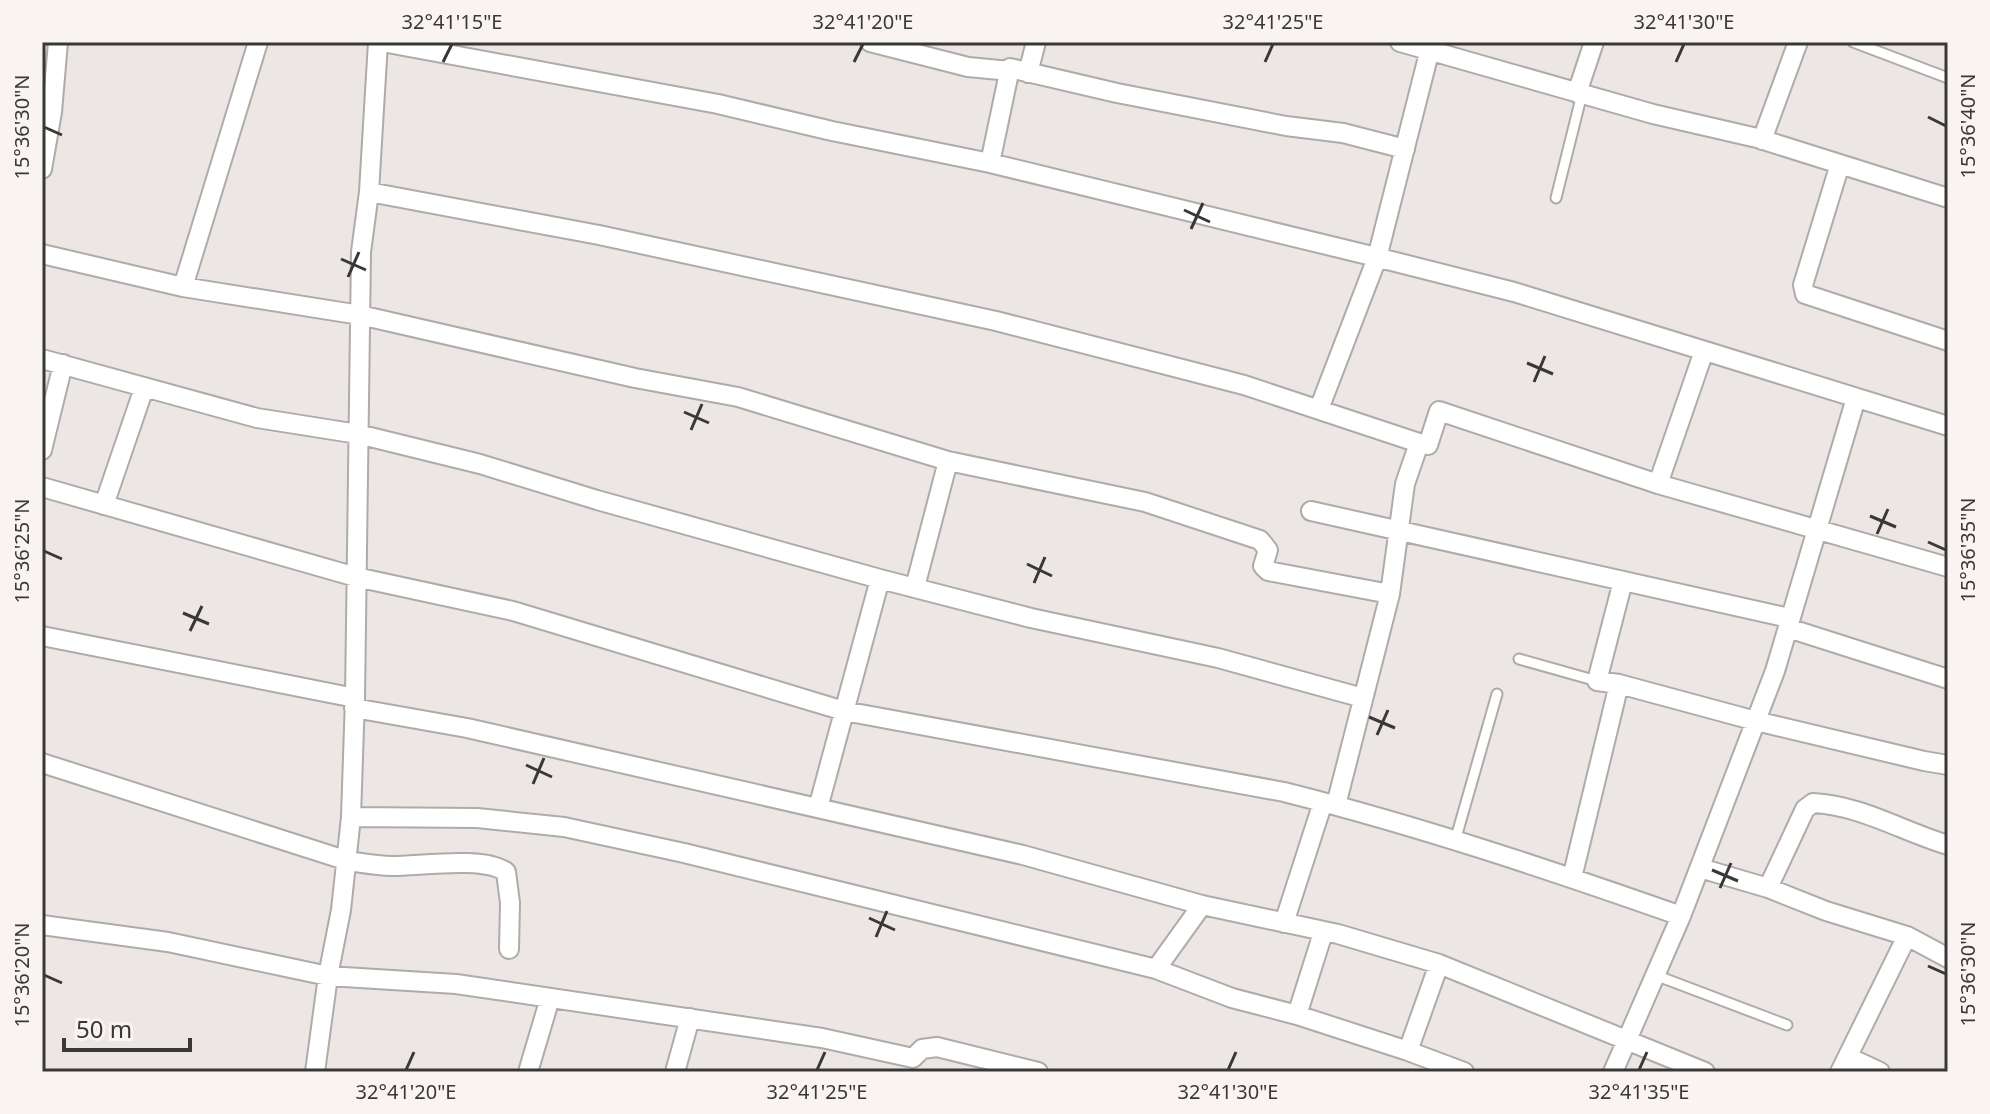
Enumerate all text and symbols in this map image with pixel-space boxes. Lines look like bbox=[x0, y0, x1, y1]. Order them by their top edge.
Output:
text: 32°41'15"E bbox=[402, 8, 502, 35]
text: 32°41'20"E bbox=[813, 8, 913, 35]
text: 32°41'25"E bbox=[1223, 8, 1323, 35]
text: 32°41'30"E bbox=[1634, 8, 1734, 35]
text: 15°36'40"N bbox=[1954, 73, 1981, 179]
text: 15°36'30"N bbox=[8, 74, 35, 180]
text: 15°36'35"N bbox=[1954, 497, 1981, 603]
text: 15°36'25"N bbox=[8, 498, 35, 604]
text: 15°36'30"N bbox=[1954, 921, 1981, 1027]
text: 15°36'20"N bbox=[8, 922, 35, 1028]
scale bar bbox=[64, 1002, 190, 1052]
text: 50 m bbox=[76, 1012, 132, 1045]
text: 32°41'20"E bbox=[356, 1078, 456, 1105]
text: 32°41'25"E bbox=[767, 1078, 867, 1105]
text: 32°41'30"E bbox=[1178, 1078, 1278, 1105]
text: 32°41'35"E bbox=[1589, 1078, 1689, 1105]

